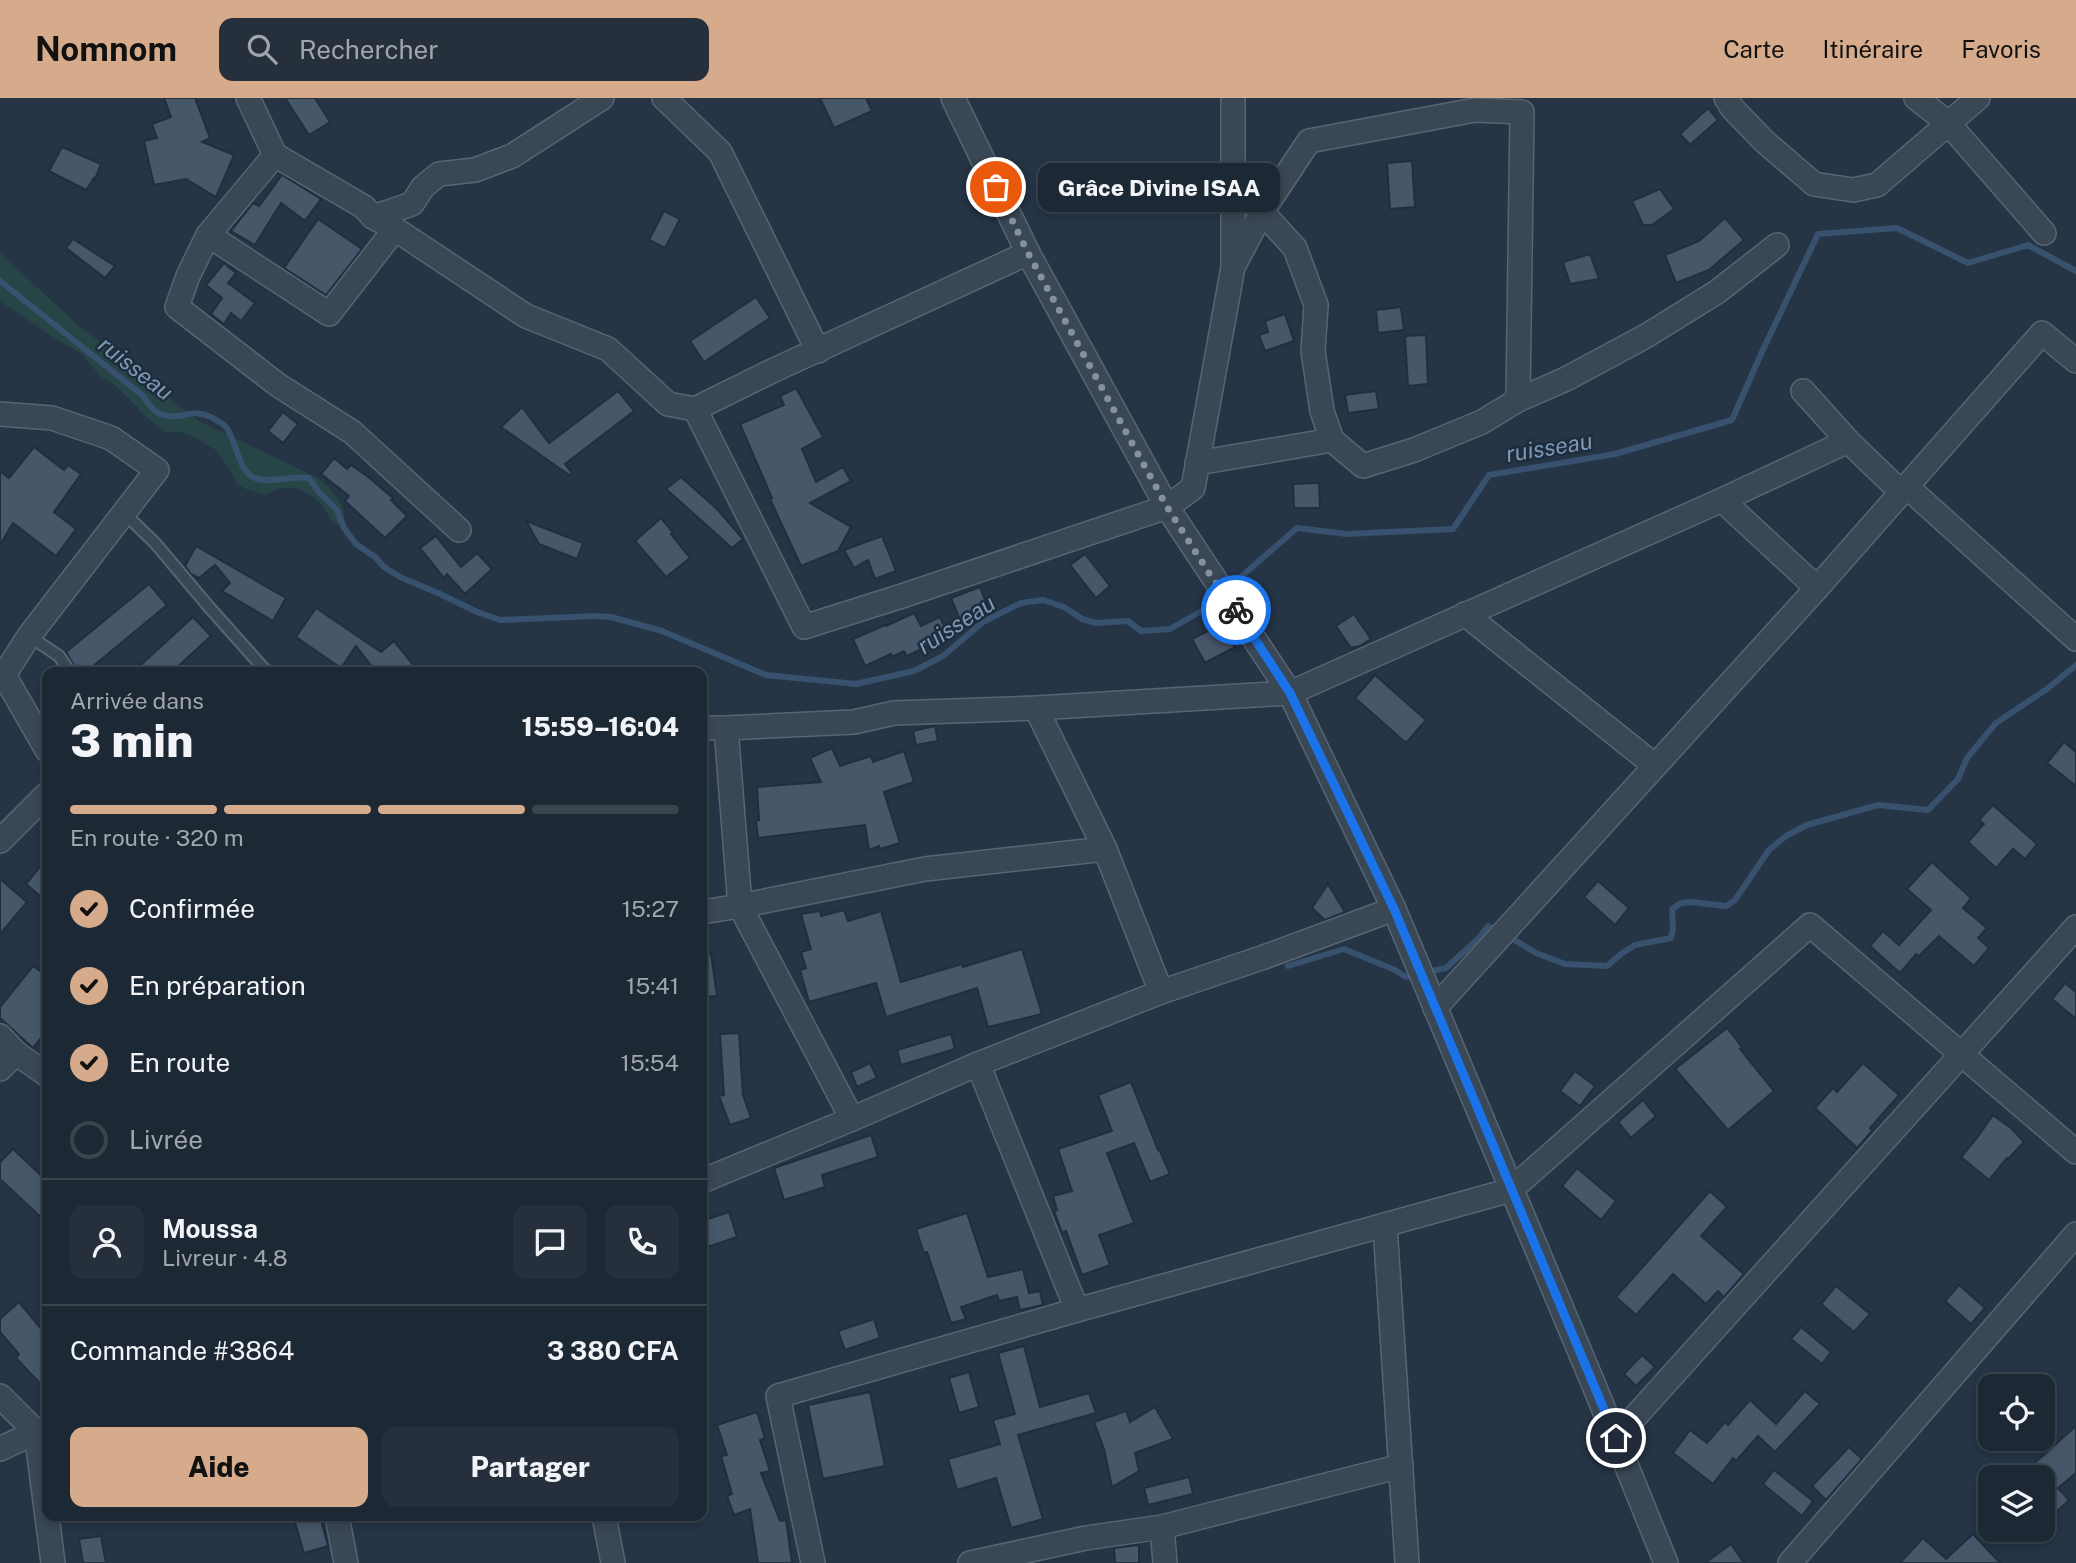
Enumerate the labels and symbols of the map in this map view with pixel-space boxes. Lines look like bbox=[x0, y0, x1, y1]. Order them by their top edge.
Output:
pin bbox=[966, 157, 1026, 217]
callout: Grâce Divine ISAA bbox=[1038, 162, 1280, 212]
water label: ruisseau bbox=[93, 331, 179, 405]
water label: ruisseau bbox=[1504, 427, 1594, 467]
courier bbox=[1201, 575, 1271, 645]
water label: ruisseau bbox=[912, 589, 1000, 659]
pin bbox=[1586, 1408, 1646, 1468]

